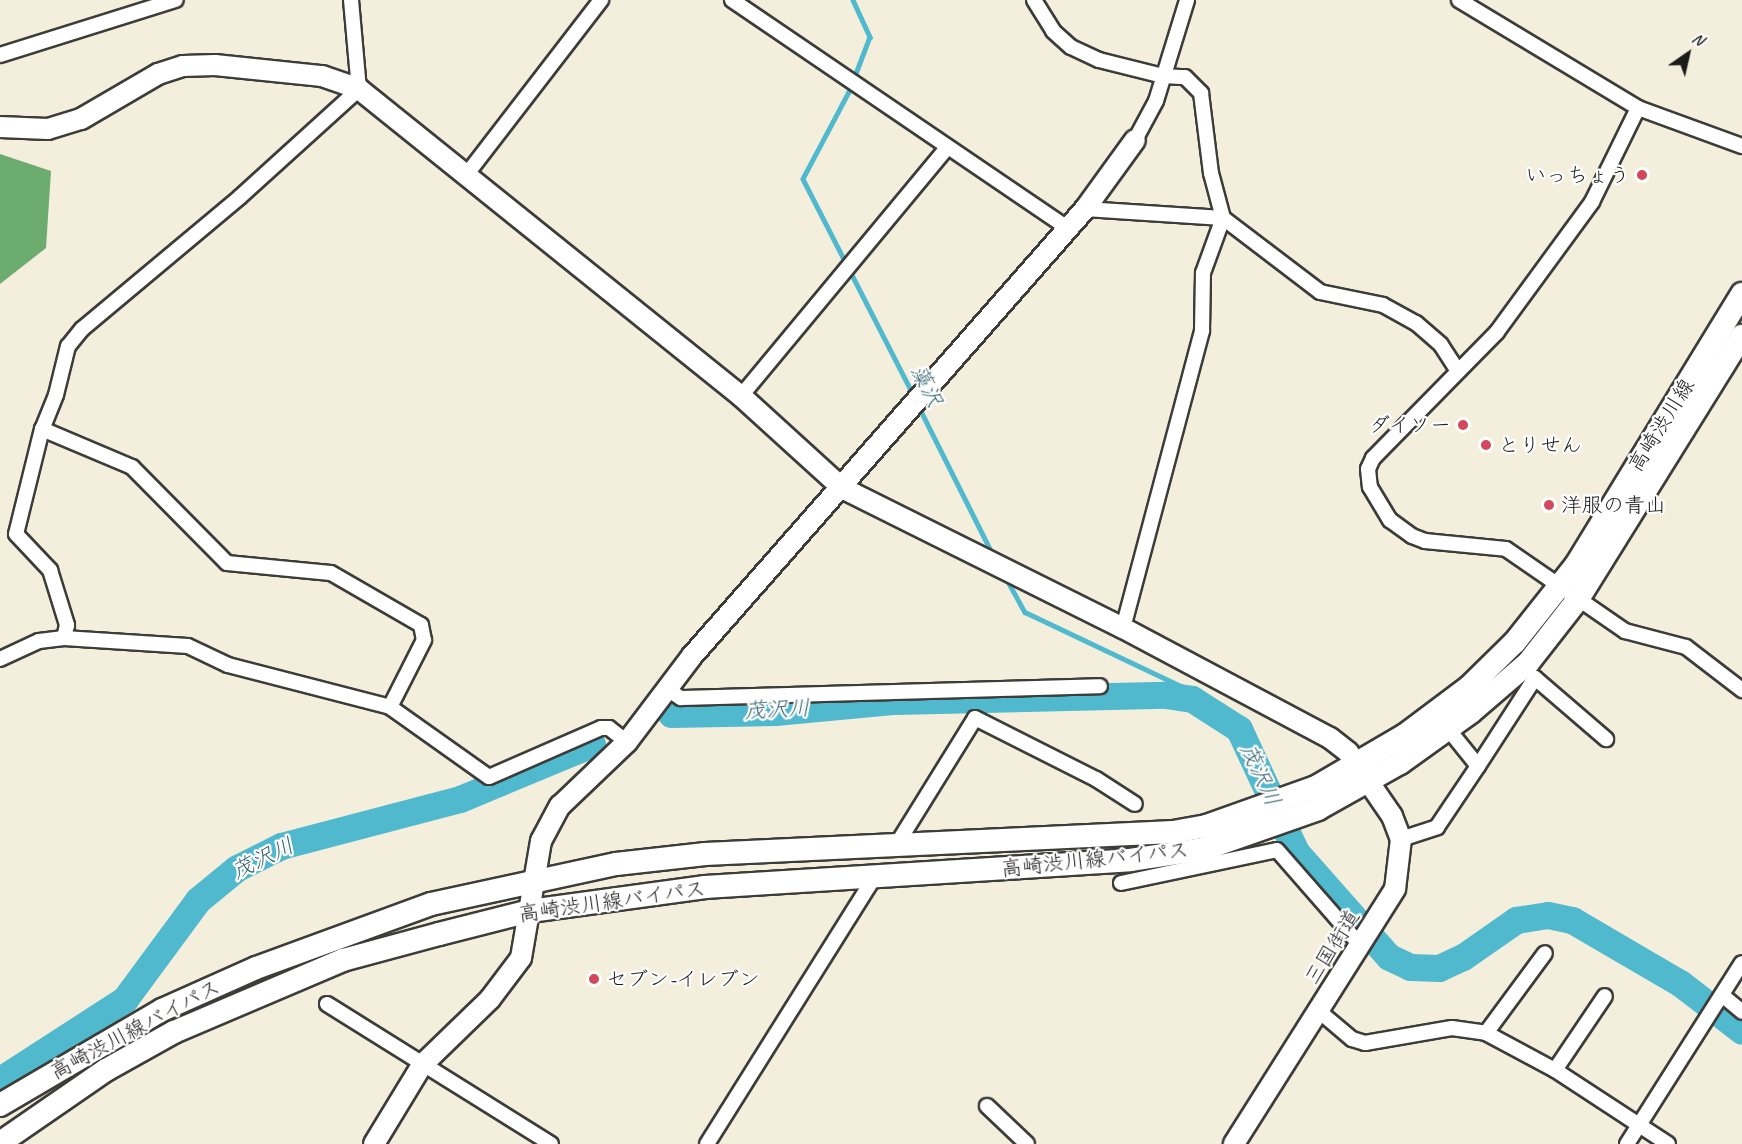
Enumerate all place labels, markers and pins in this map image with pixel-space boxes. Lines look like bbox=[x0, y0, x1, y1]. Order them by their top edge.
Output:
place label: いっちょう bbox=[1525, 162, 1630, 188]
marker: いっちょう bbox=[1635, 168, 1649, 182]
place label: ダイソー bbox=[1367, 412, 1451, 438]
marker: ダイソー bbox=[1456, 418, 1470, 432]
place label: とりせん bbox=[1498, 432, 1582, 458]
marker: とりせん bbox=[1479, 438, 1493, 452]
place label: 洋服の青山 bbox=[1561, 492, 1666, 518]
marker: 洋服の青山 bbox=[1542, 498, 1556, 512]
place label: セブン-イレブン bbox=[606, 966, 760, 992]
marker: セブン-イレブン bbox=[587, 972, 601, 986]

